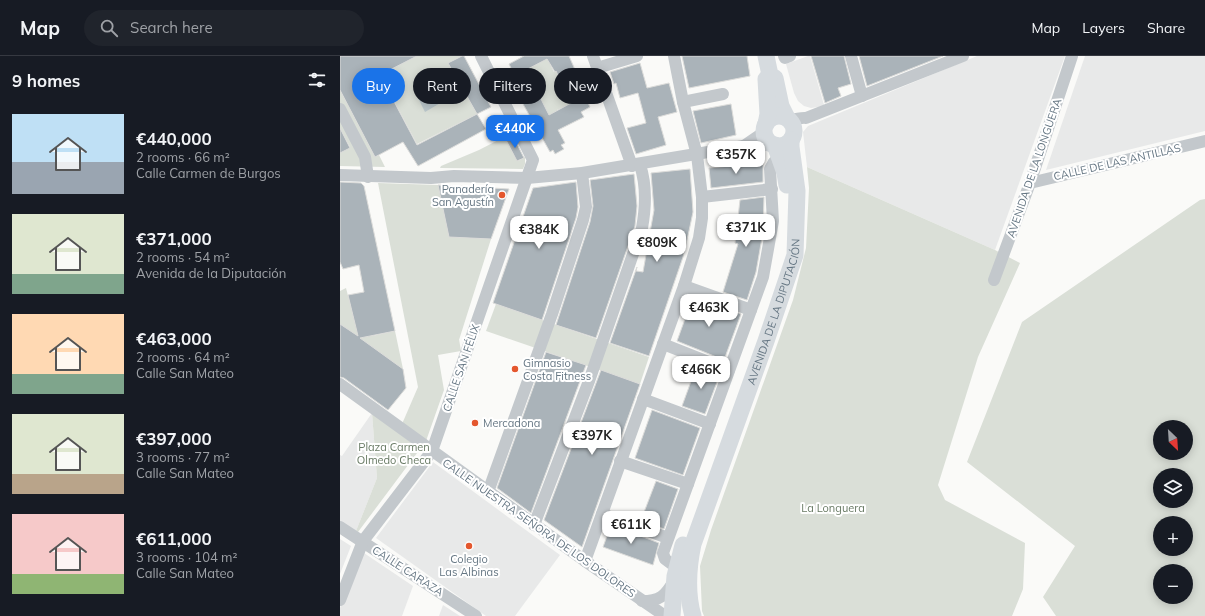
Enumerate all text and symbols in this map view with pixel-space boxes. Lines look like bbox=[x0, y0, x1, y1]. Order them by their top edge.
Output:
search box bbox=[84, 10, 364, 46]
text: Map bbox=[20, 16, 60, 40]
icon: search bbox=[98, 17, 120, 39]
text: Search here bbox=[130, 18, 213, 37]
text: Map bbox=[1031, 19, 1060, 37]
text: Layers bbox=[1082, 19, 1125, 37]
text: Share bbox=[1147, 19, 1185, 37]
chip: Buy bbox=[352, 68, 405, 104]
chip: Rent bbox=[413, 68, 471, 104]
chip: Filters bbox=[479, 68, 546, 104]
chip: New bbox=[554, 68, 612, 104]
icon: filters bbox=[306, 69, 328, 91]
text: 9 homes bbox=[12, 70, 80, 91]
street label: AVENIDA DE LA LONGUERA bbox=[1004, 96, 1064, 240]
pin: €440K bbox=[487, 115, 543, 149]
text: €440K bbox=[495, 120, 535, 136]
text: €440,000 bbox=[136, 128, 212, 149]
icon: home bbox=[44, 130, 92, 178]
street label: CALLE DE LAS ANTILLAS bbox=[1052, 140, 1182, 183]
pin: €357K bbox=[708, 141, 764, 175]
text: €357K bbox=[716, 146, 756, 162]
text: 2 rooms · 66 m² bbox=[136, 149, 230, 165]
text: Calle Carmen de Burgos bbox=[136, 165, 281, 181]
place label: Panadería San Agustín bbox=[432, 182, 494, 209]
marker: Panadería San Agustín bbox=[497, 190, 507, 200]
pin: €371K bbox=[718, 214, 774, 248]
pin: €384K bbox=[511, 216, 567, 250]
text: €371K bbox=[726, 219, 766, 235]
text: €384K bbox=[519, 221, 559, 237]
text: €371,000 bbox=[136, 228, 212, 249]
pin: €809K bbox=[629, 229, 685, 263]
icon: home bbox=[44, 230, 92, 278]
text: €809K bbox=[637, 234, 677, 250]
street label: AVENIDA DE LA DIPUTACIÓN bbox=[744, 238, 803, 387]
text: 2 rooms · 54 m² bbox=[136, 249, 230, 265]
text: Avenida de la Diputación bbox=[136, 265, 286, 281]
pin: €463K bbox=[681, 294, 737, 328]
text: €463K bbox=[689, 299, 729, 315]
street label: CALLE SAN FÉLIX bbox=[439, 322, 483, 413]
text: €463,000 bbox=[136, 328, 212, 349]
icon: home bbox=[44, 330, 92, 378]
text: 2 rooms · 64 m² bbox=[136, 349, 230, 365]
place label: Gimnasio Costa Fitness bbox=[523, 356, 591, 383]
pin: €466K bbox=[673, 356, 729, 390]
text: €466K bbox=[681, 361, 721, 377]
marker: Gimnasio Costa Fitness bbox=[510, 364, 520, 374]
text: Calle San Mateo bbox=[136, 365, 234, 381]
place label: Mercadona bbox=[483, 416, 540, 430]
marker: Mercadona bbox=[470, 418, 480, 428]
north arrow bbox=[1153, 420, 1193, 460]
map controls bbox=[1153, 420, 1193, 604]
pin: €397K bbox=[564, 422, 620, 456]
text: €397K bbox=[572, 427, 612, 443]
text: €397,000 bbox=[136, 428, 212, 449]
icon: home bbox=[44, 430, 92, 478]
park label: Plaza Carmen Olmedo Checa bbox=[357, 440, 431, 467]
text: 3 rooms · 77 m² bbox=[136, 449, 230, 465]
street label: CALLE NUESTRA SEÑORA DE LOS DOLORES bbox=[440, 456, 638, 601]
text: Calle San Mateo bbox=[136, 465, 234, 481]
button: layers bbox=[1153, 468, 1193, 508]
park label: La Longuera bbox=[801, 501, 865, 515]
pin: €611K bbox=[603, 511, 659, 545]
text: €611K bbox=[611, 516, 651, 532]
button: + bbox=[1153, 516, 1193, 556]
text: €611,000 bbox=[136, 528, 212, 549]
icon: home bbox=[44, 530, 92, 578]
marker: Colegio Las Albinas bbox=[464, 541, 474, 551]
street label: CALLE CARAZA bbox=[370, 543, 446, 599]
text: 3 rooms · 104 m² bbox=[136, 549, 237, 565]
place label: Colegio Las Albinas bbox=[439, 552, 499, 579]
button: − bbox=[1153, 564, 1193, 604]
text: Calle San Mateo bbox=[136, 565, 234, 581]

